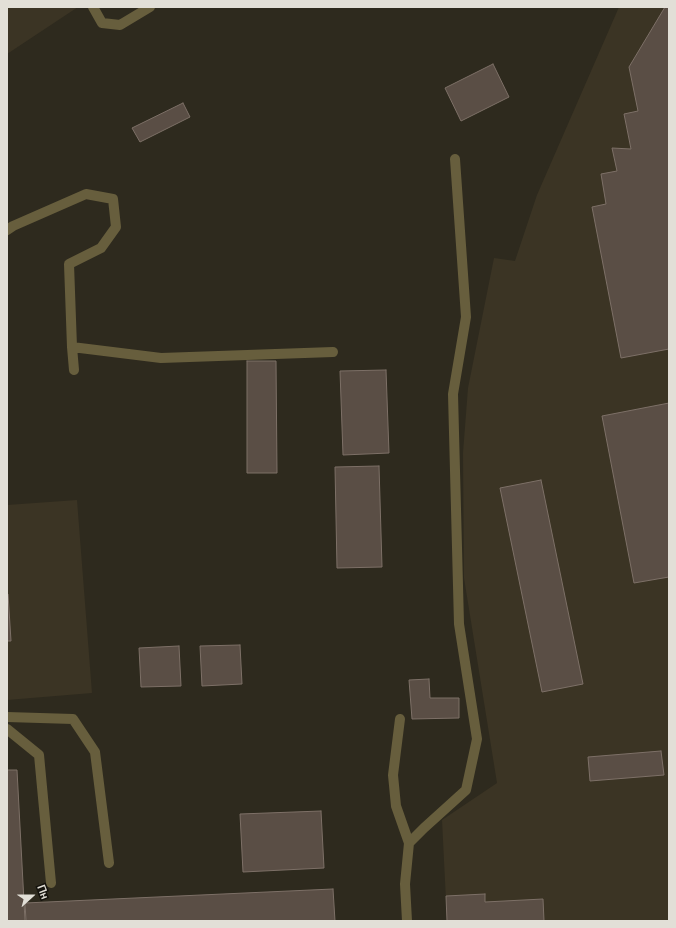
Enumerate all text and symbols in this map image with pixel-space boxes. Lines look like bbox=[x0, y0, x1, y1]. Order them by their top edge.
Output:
north arrow bbox=[12, 876, 52, 916]
text: Пн bbox=[35, 882, 52, 901]

